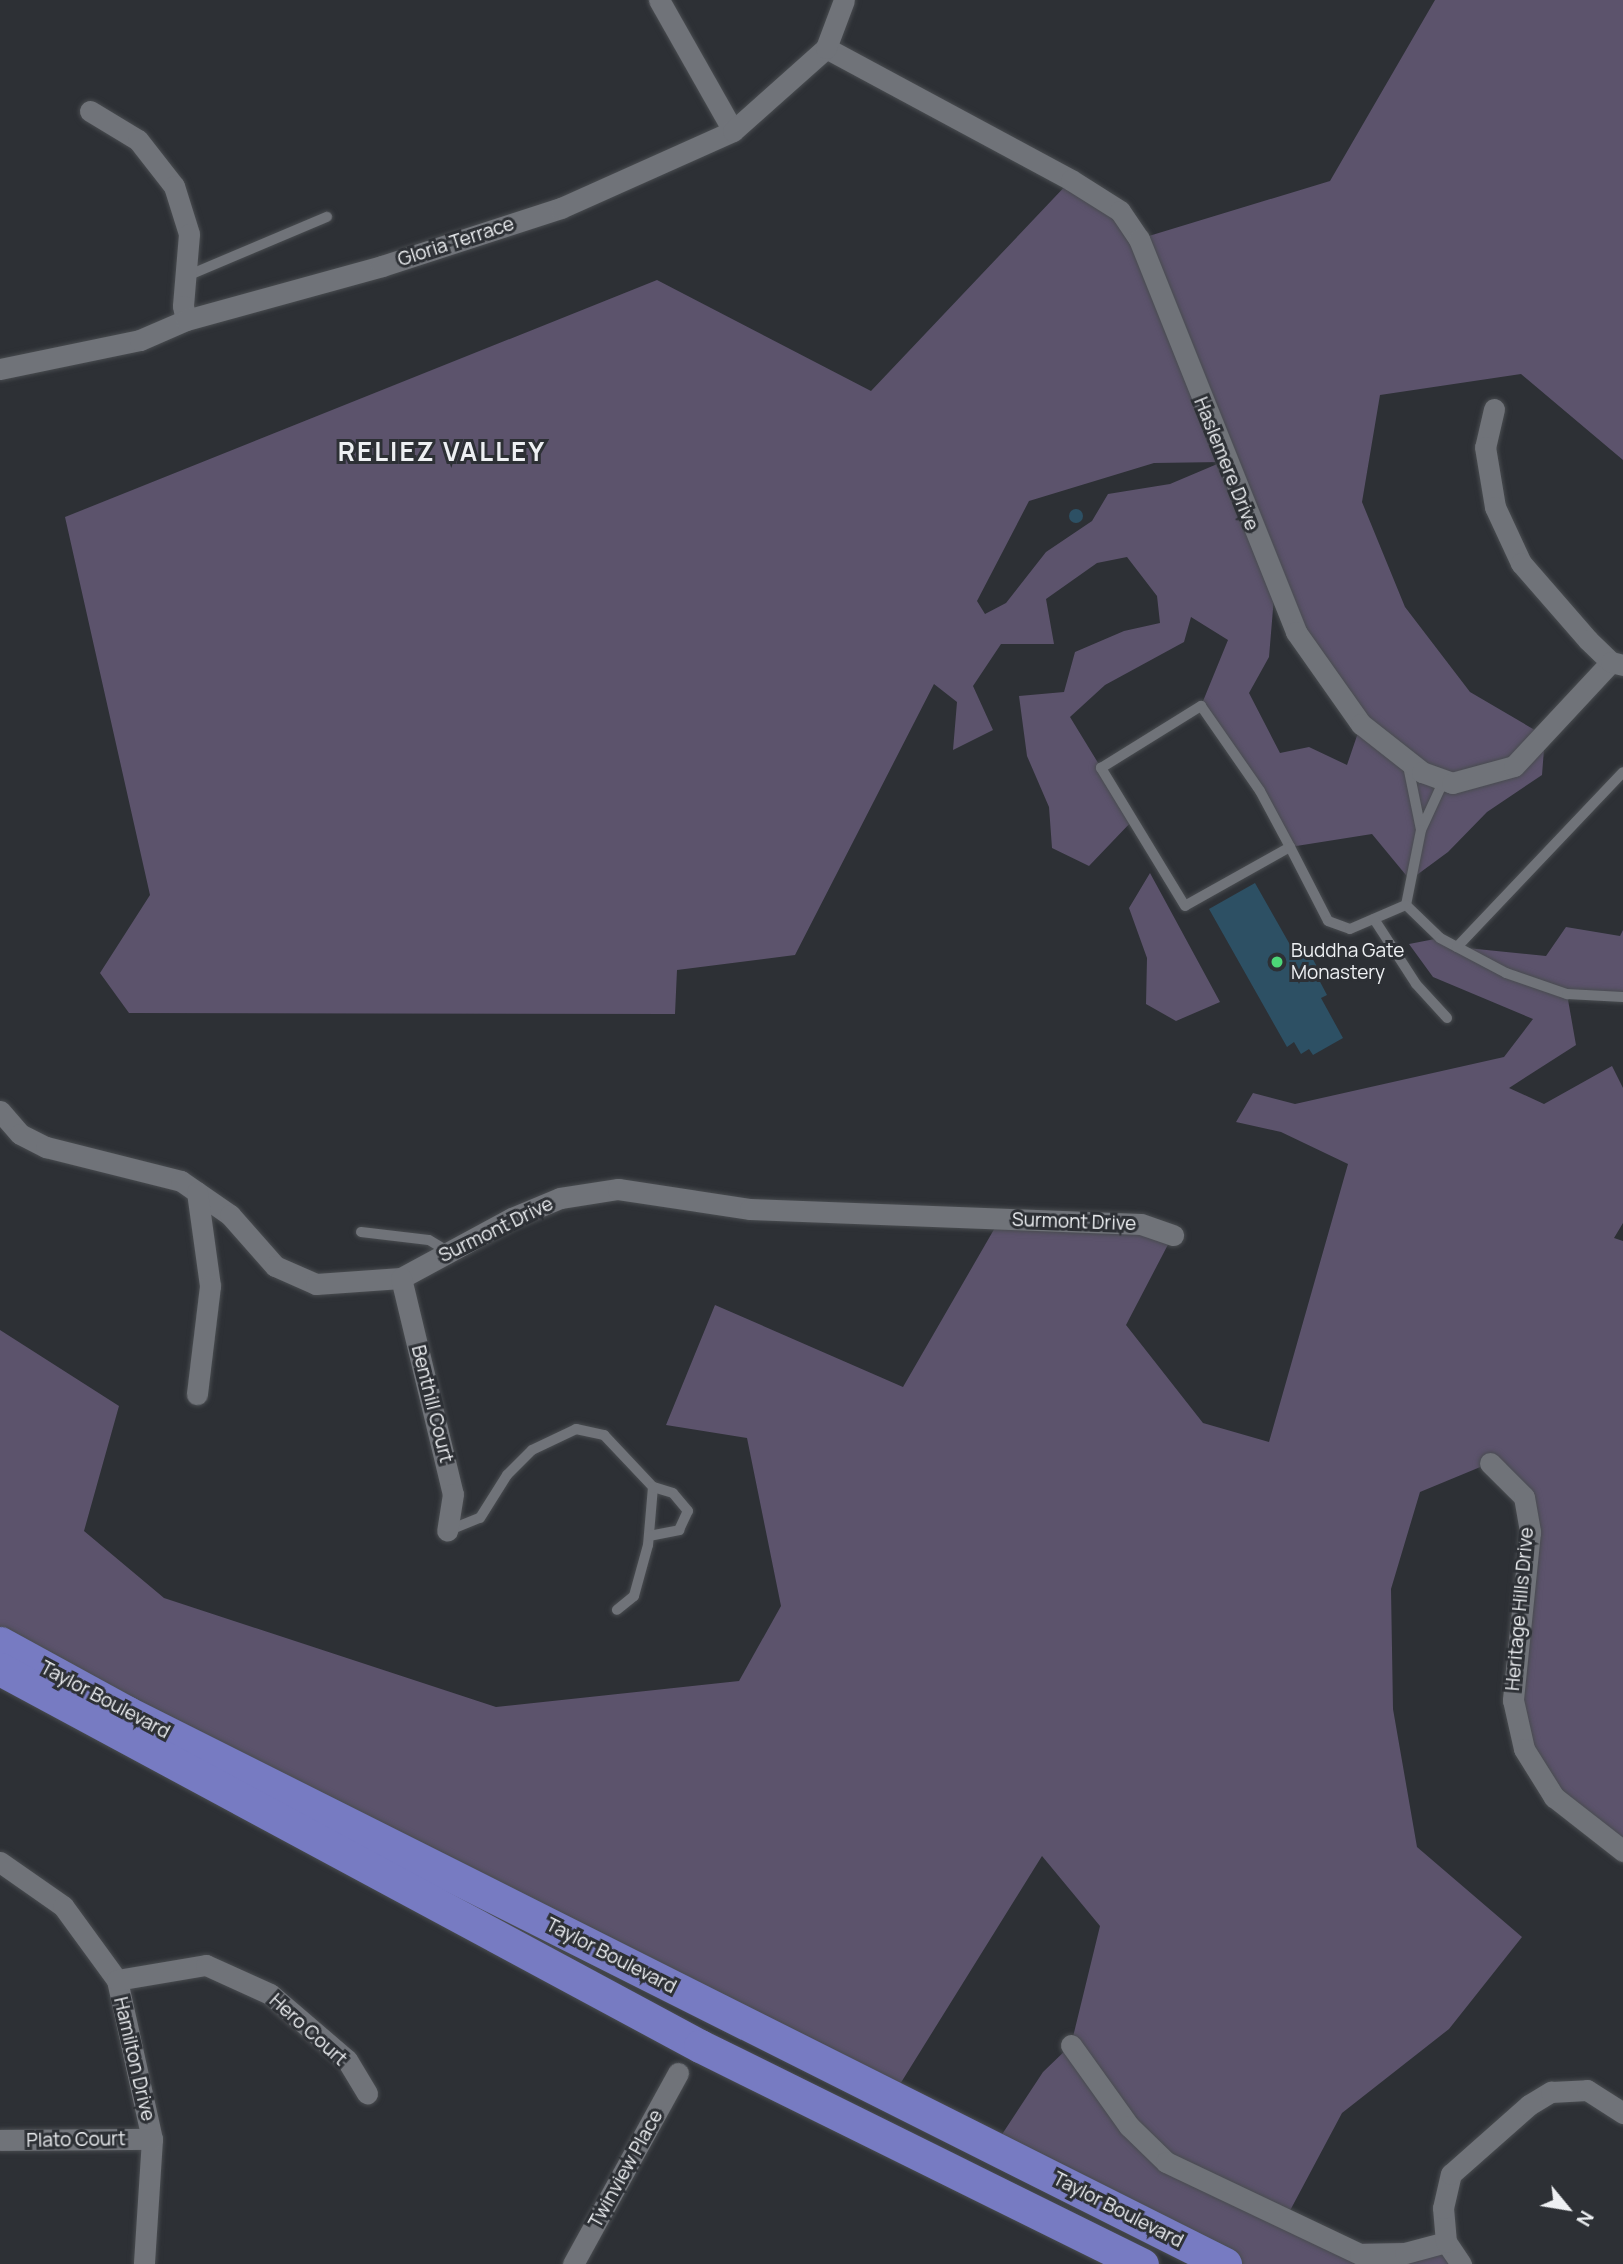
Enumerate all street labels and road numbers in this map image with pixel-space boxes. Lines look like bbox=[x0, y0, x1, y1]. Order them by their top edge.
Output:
street label: Gloria Terrace bbox=[395, 212, 517, 272]
street label: Haslemere Drive bbox=[1189, 394, 1263, 534]
street label: Surmont Drive bbox=[435, 1193, 557, 1267]
street label: Surmont Drive bbox=[1012, 1208, 1136, 1236]
street label: Benthill Court bbox=[406, 1343, 458, 1465]
street label: Heritage Hills Drive bbox=[1501, 1526, 1539, 1692]
street label: Taylor Boulevard bbox=[36, 1656, 174, 1744]
street label: Taylor Boulevard bbox=[542, 1913, 680, 1999]
street label: Hero Court bbox=[265, 1989, 351, 2071]
street label: Hamilton Drive bbox=[109, 1995, 159, 2123]
street label: Twinview Place bbox=[584, 2106, 668, 2232]
street label: Plato Court bbox=[26, 2128, 126, 2152]
street label: Taylor Boulevard bbox=[1049, 2167, 1187, 2253]

